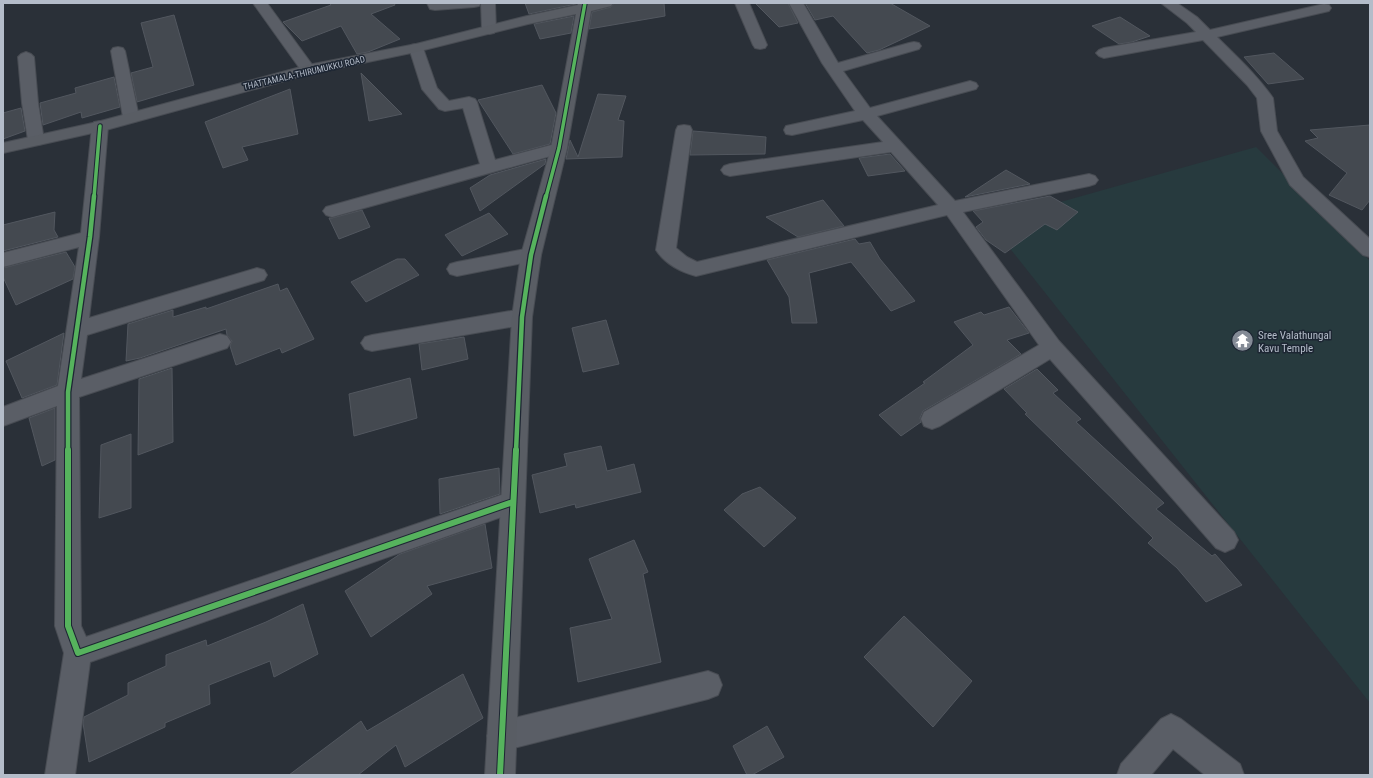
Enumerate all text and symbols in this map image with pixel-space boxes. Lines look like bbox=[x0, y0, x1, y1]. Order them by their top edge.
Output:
street label: THATTAMALA-THIRUMUKKU ROAD bbox=[242, 54, 366, 92]
temple icon: Sree Valathungal Kavu Temple bbox=[1229, 328, 1255, 354]
place label: Sree Valathungal Kavu Temple bbox=[1258, 329, 1331, 355]

